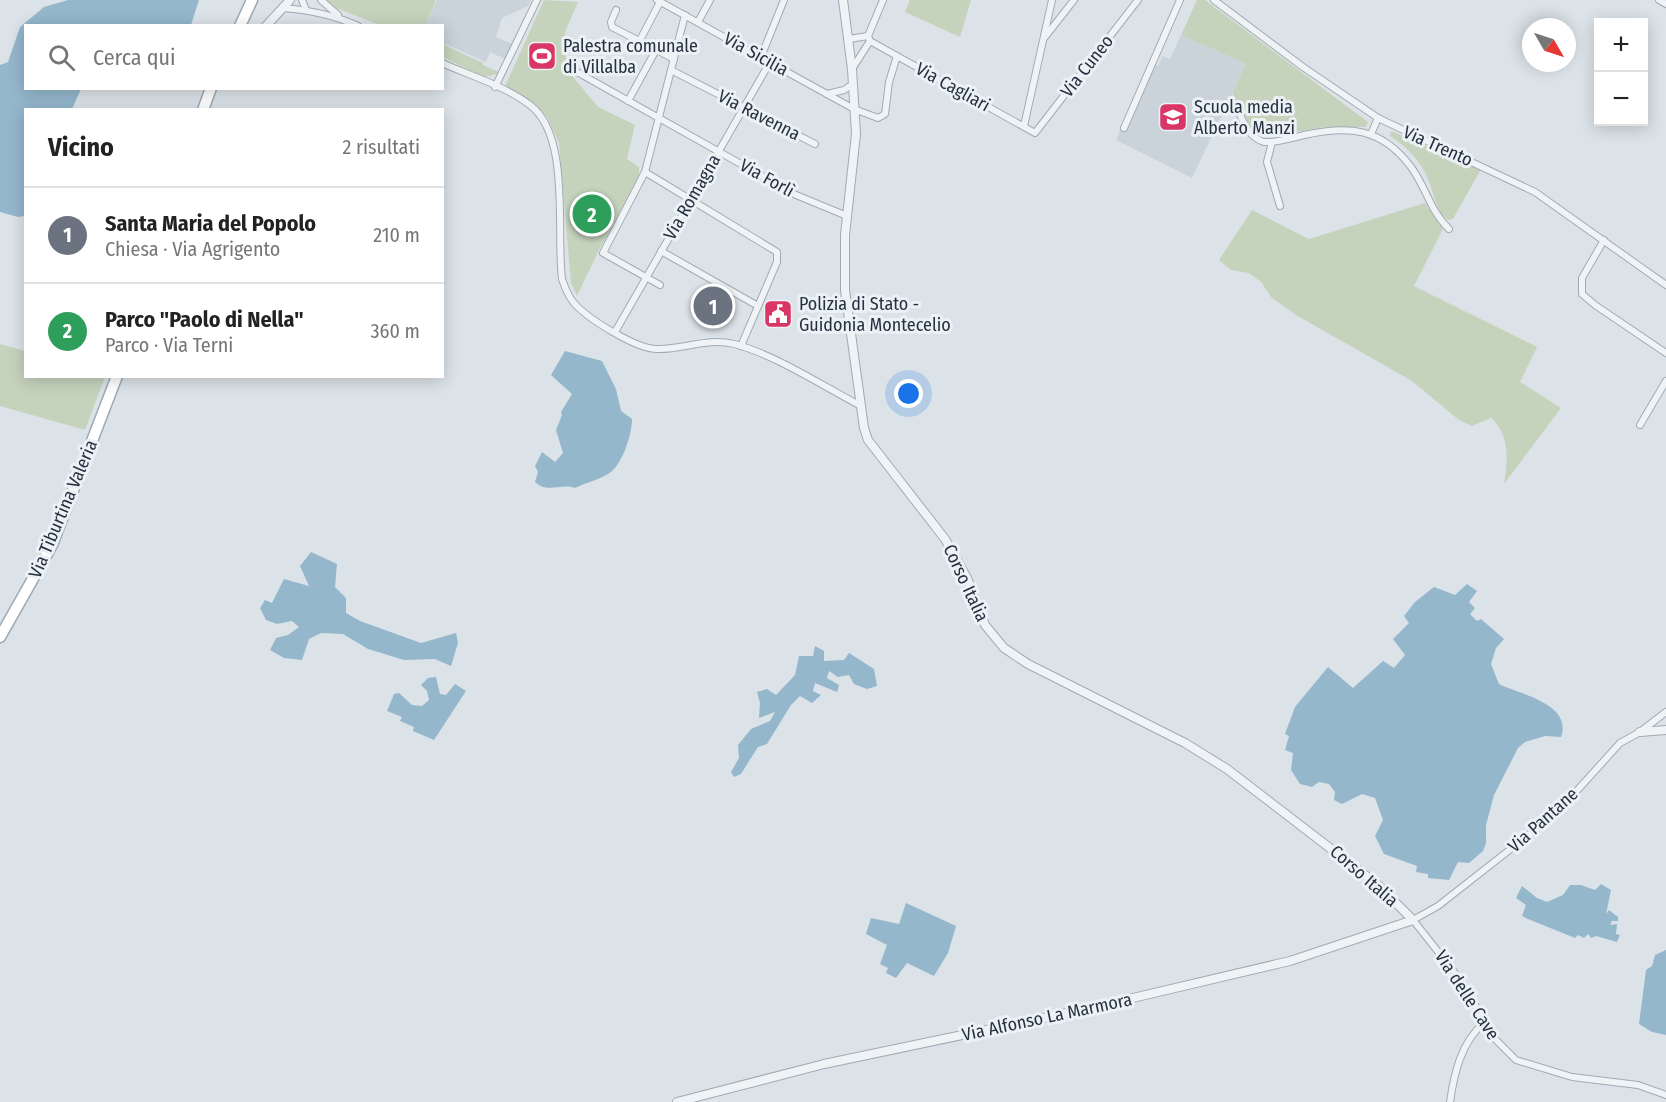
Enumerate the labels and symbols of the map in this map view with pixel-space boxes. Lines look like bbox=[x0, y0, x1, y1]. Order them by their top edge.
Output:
north arrow bbox=[1522, 18, 1576, 72]
street label: Via Sicilia bbox=[720, 27, 792, 81]
street label: Via Cuneo bbox=[1056, 31, 1118, 101]
place label: Palestra comunale di Villalba bbox=[563, 35, 698, 78]
sports icon: Palestra comunale di Villalba bbox=[526, 40, 558, 72]
street label: Via Cagliari bbox=[912, 58, 994, 116]
street label: Via Ravenna bbox=[714, 85, 804, 145]
place label: Scuola media Alberto Manzi bbox=[1194, 96, 1295, 139]
school or university icon: Scuola media Alberto Manzi bbox=[1157, 101, 1189, 133]
street label: Via Trento bbox=[1400, 121, 1476, 171]
street label: Via Romagna bbox=[659, 150, 725, 244]
street label: Via Forlì bbox=[736, 154, 799, 202]
pin: 2 bbox=[572, 192, 612, 236]
pin: 1 bbox=[694, 284, 732, 328]
place label: Polizia di Stato - Guidonia Montecelio bbox=[799, 293, 951, 336]
public building icon: Polizia di Stato - Guidonia Montecelio bbox=[762, 298, 794, 330]
your location bbox=[894, 379, 923, 408]
street label: Via Tiburtina Valeria bbox=[24, 436, 102, 581]
street label: Corso Italia bbox=[939, 541, 994, 625]
street label: Via Pantane bbox=[1503, 783, 1583, 857]
street label: Corso Italia bbox=[1326, 841, 1403, 912]
street label: Via delle Cave bbox=[1430, 946, 1504, 1044]
street label: Via Alfonso La Marmora bbox=[960, 988, 1134, 1046]

